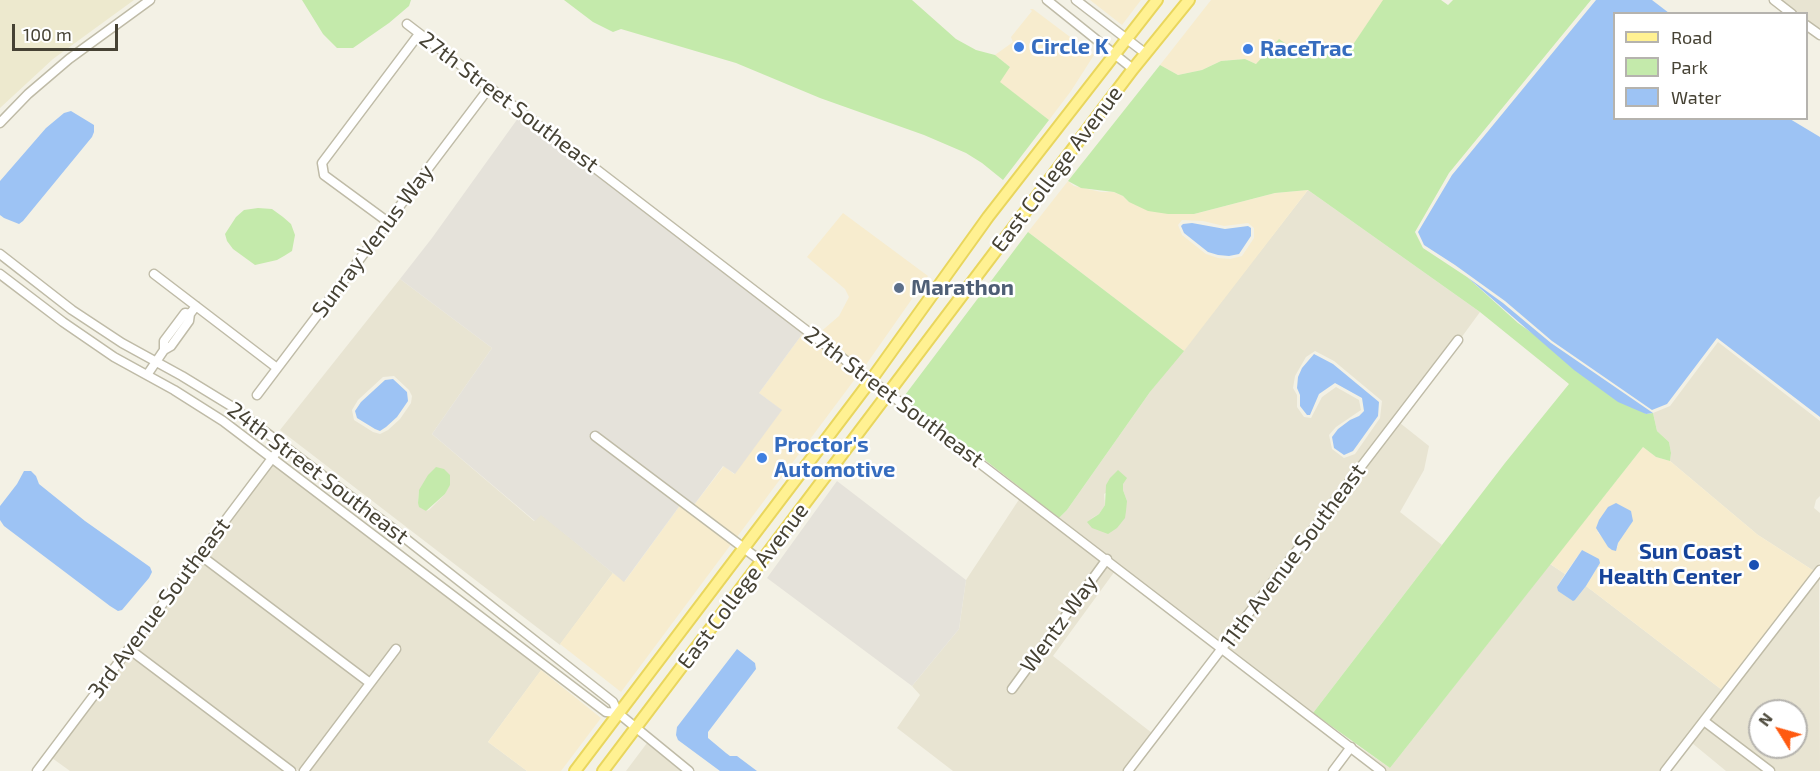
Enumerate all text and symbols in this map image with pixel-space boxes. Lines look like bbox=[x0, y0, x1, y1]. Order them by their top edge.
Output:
scale bar bbox=[15, 12, 122, 50]
legend bbox=[1613, 12, 1808, 120]
text: 100 m bbox=[23, 23, 72, 45]
street label: 27th Street Southeast bbox=[414, 26, 604, 178]
text: Road bbox=[1671, 26, 1712, 48]
place label: Circle K bbox=[1031, 34, 1109, 60]
place label: RaceTrac bbox=[1260, 36, 1353, 62]
marker: Circle K bbox=[1012, 40, 1026, 54]
marker: RaceTrac bbox=[1241, 42, 1255, 56]
text: Park bbox=[1671, 56, 1708, 78]
street label: East College Avenue bbox=[986, 81, 1128, 257]
text: Water bbox=[1671, 86, 1721, 108]
street label: Sunray Venus Way bbox=[307, 159, 439, 323]
place label: Marathon bbox=[911, 275, 1014, 301]
marker: Marathon bbox=[892, 281, 906, 295]
street label: 27th Street Southeast bbox=[799, 321, 989, 473]
street label: 24th Street Southeast bbox=[222, 396, 414, 550]
place label: Proctor's Automotive bbox=[774, 432, 895, 484]
marker: Proctor's Automotive bbox=[755, 451, 769, 465]
street label: 11th Avenue Southeast bbox=[1215, 459, 1371, 653]
street label: East College Avenue bbox=[672, 498, 814, 674]
street label: 3rd Avenue Southeast bbox=[83, 513, 235, 703]
place label: Sun Coast Health Center bbox=[1599, 539, 1742, 590]
marker: Sun Coast Health Center bbox=[1747, 558, 1761, 572]
street label: Wentz Way bbox=[1015, 570, 1103, 678]
north arrow bbox=[1748, 699, 1808, 759]
text: N bbox=[1754, 709, 1776, 729]

